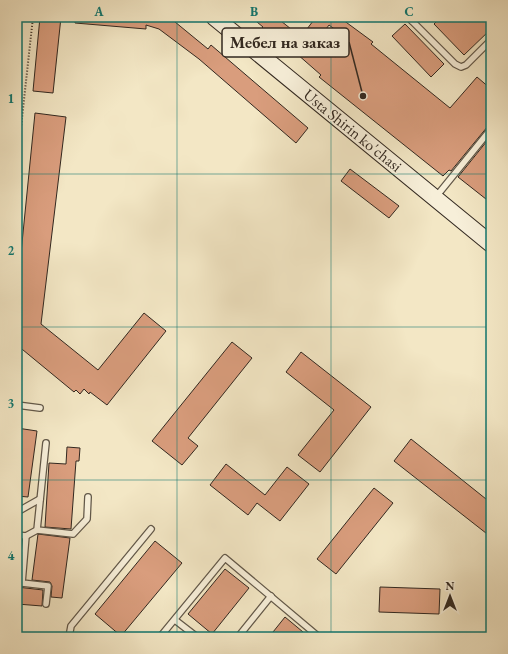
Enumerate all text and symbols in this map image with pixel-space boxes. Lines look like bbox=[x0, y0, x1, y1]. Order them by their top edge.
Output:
text: A bbox=[93, 3, 104, 20]
text: B bbox=[250, 3, 258, 20]
text: C bbox=[404, 3, 414, 20]
callout: Мебел на заказ bbox=[222, 28, 349, 57]
text: Мебел на заказ bbox=[230, 31, 340, 53]
street label: Usta Shirin ko'chasi bbox=[299, 84, 406, 177]
text: 1 bbox=[8, 90, 15, 107]
text: 2 bbox=[8, 242, 15, 259]
text: 3 bbox=[8, 395, 15, 412]
text: 4 bbox=[8, 547, 15, 564]
north arrow bbox=[430, 576, 470, 616]
text: N bbox=[446, 579, 455, 593]

